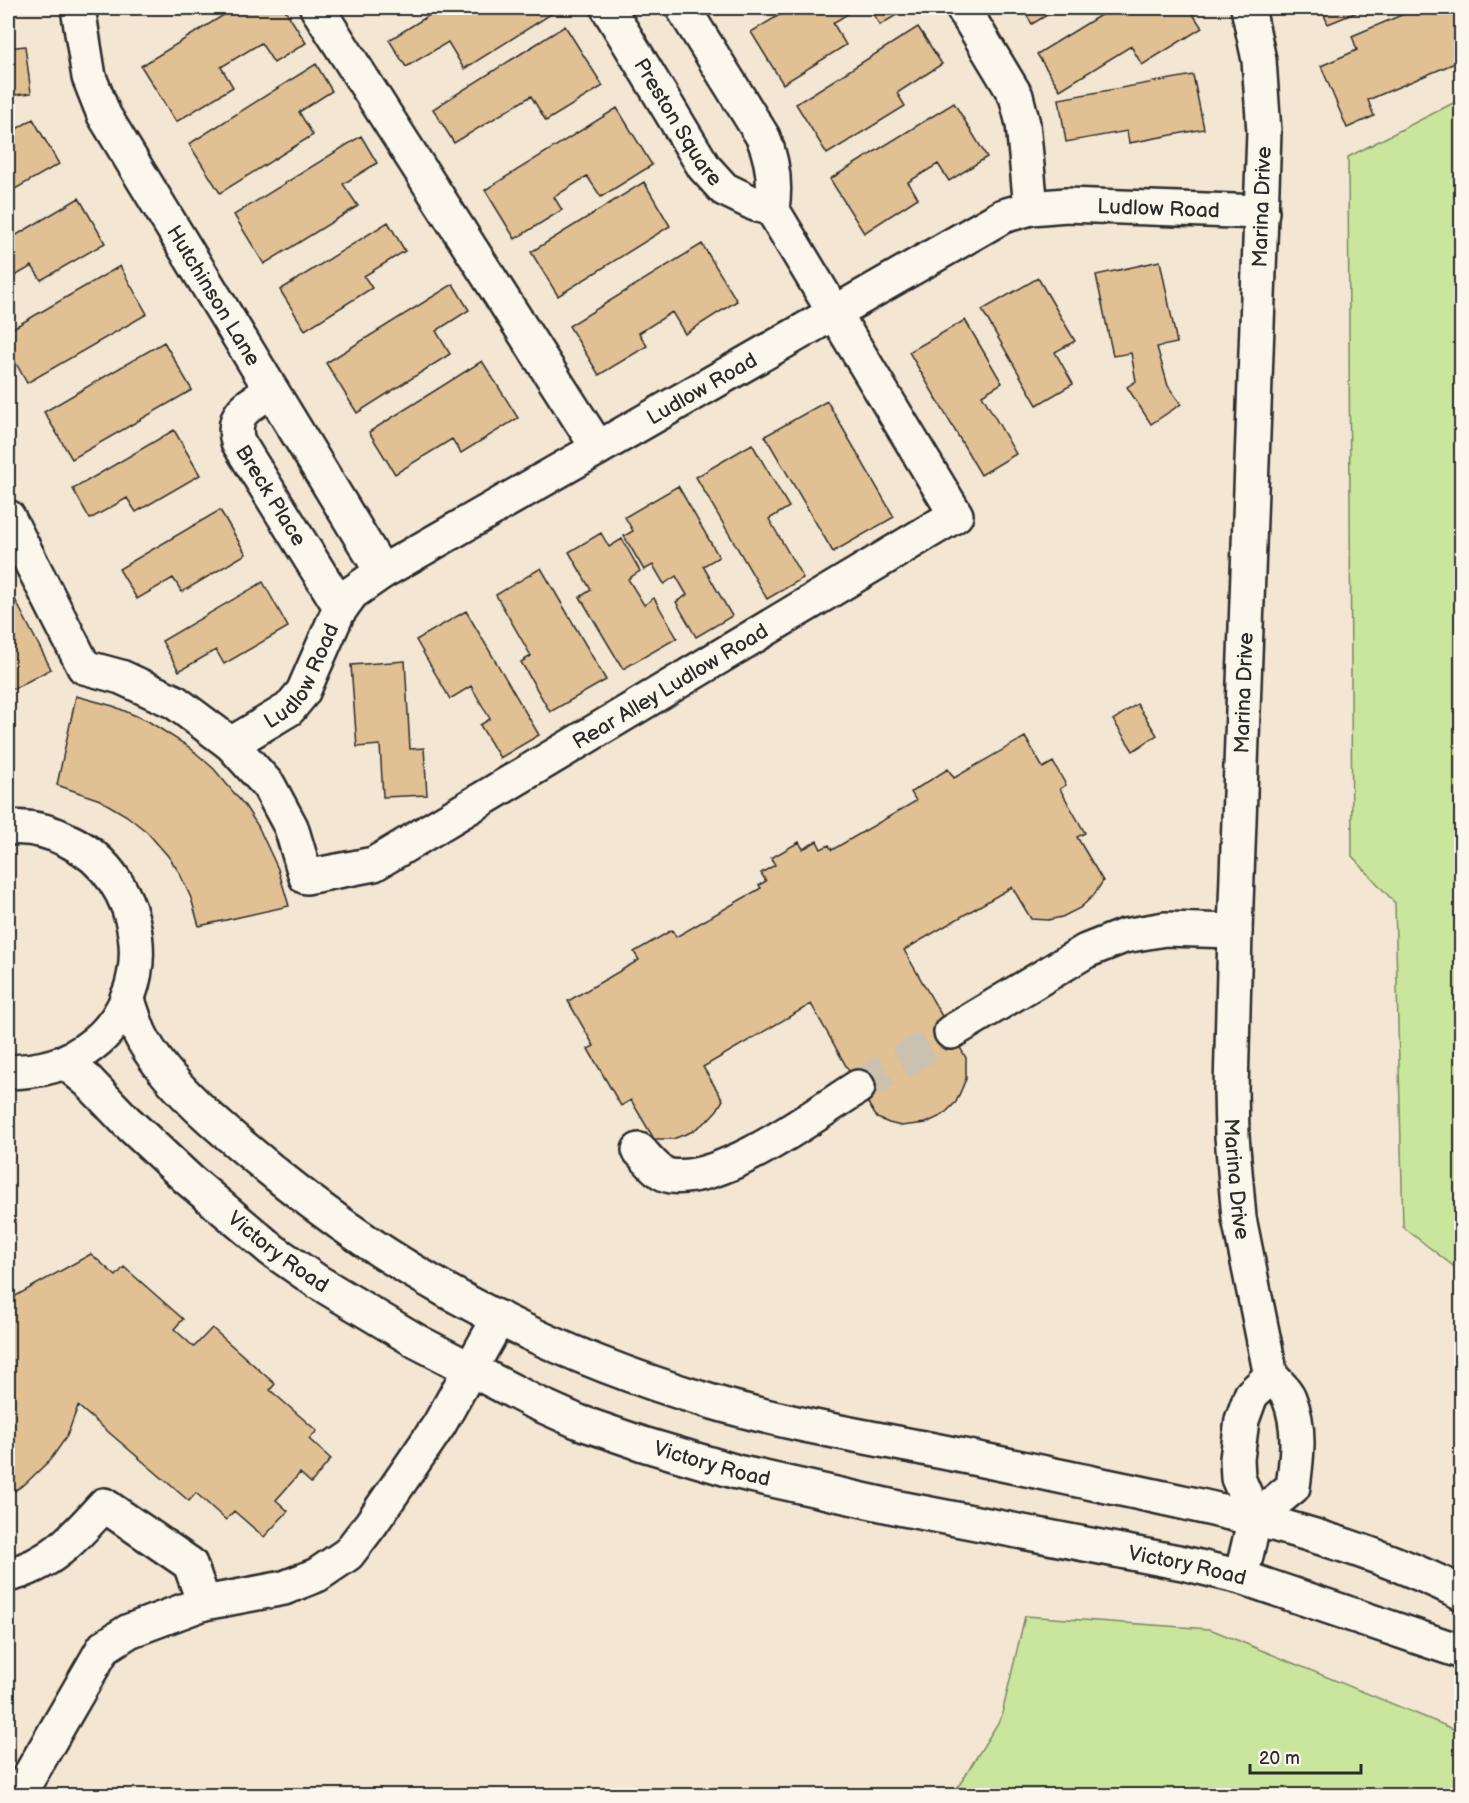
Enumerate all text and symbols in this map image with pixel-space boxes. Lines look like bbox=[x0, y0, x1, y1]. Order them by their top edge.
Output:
street label: Preston Square bbox=[629, 54, 728, 191]
street label: Marina Drive bbox=[1247, 146, 1277, 268]
street label: Ludlow Road bbox=[1097, 194, 1220, 223]
street label: Hutchinson Lane bbox=[162, 221, 266, 370]
street label: Ludlow Road bbox=[642, 347, 761, 430]
street label: Breck Place bbox=[230, 440, 312, 551]
street label: Rear Alley Ludlow Road bbox=[568, 618, 772, 755]
street label: Ludlow Road bbox=[259, 620, 344, 734]
street label: Marina Drive bbox=[1229, 632, 1259, 754]
street label: Marina Drive bbox=[1219, 1118, 1256, 1242]
street label: Victory Road bbox=[223, 1206, 333, 1298]
street label: Victory Road bbox=[651, 1435, 773, 1492]
street label: Victory Road bbox=[1126, 1540, 1249, 1590]
scale bar bbox=[1250, 1737, 1361, 1775]
text: 20 m bbox=[1259, 1748, 1300, 1769]

